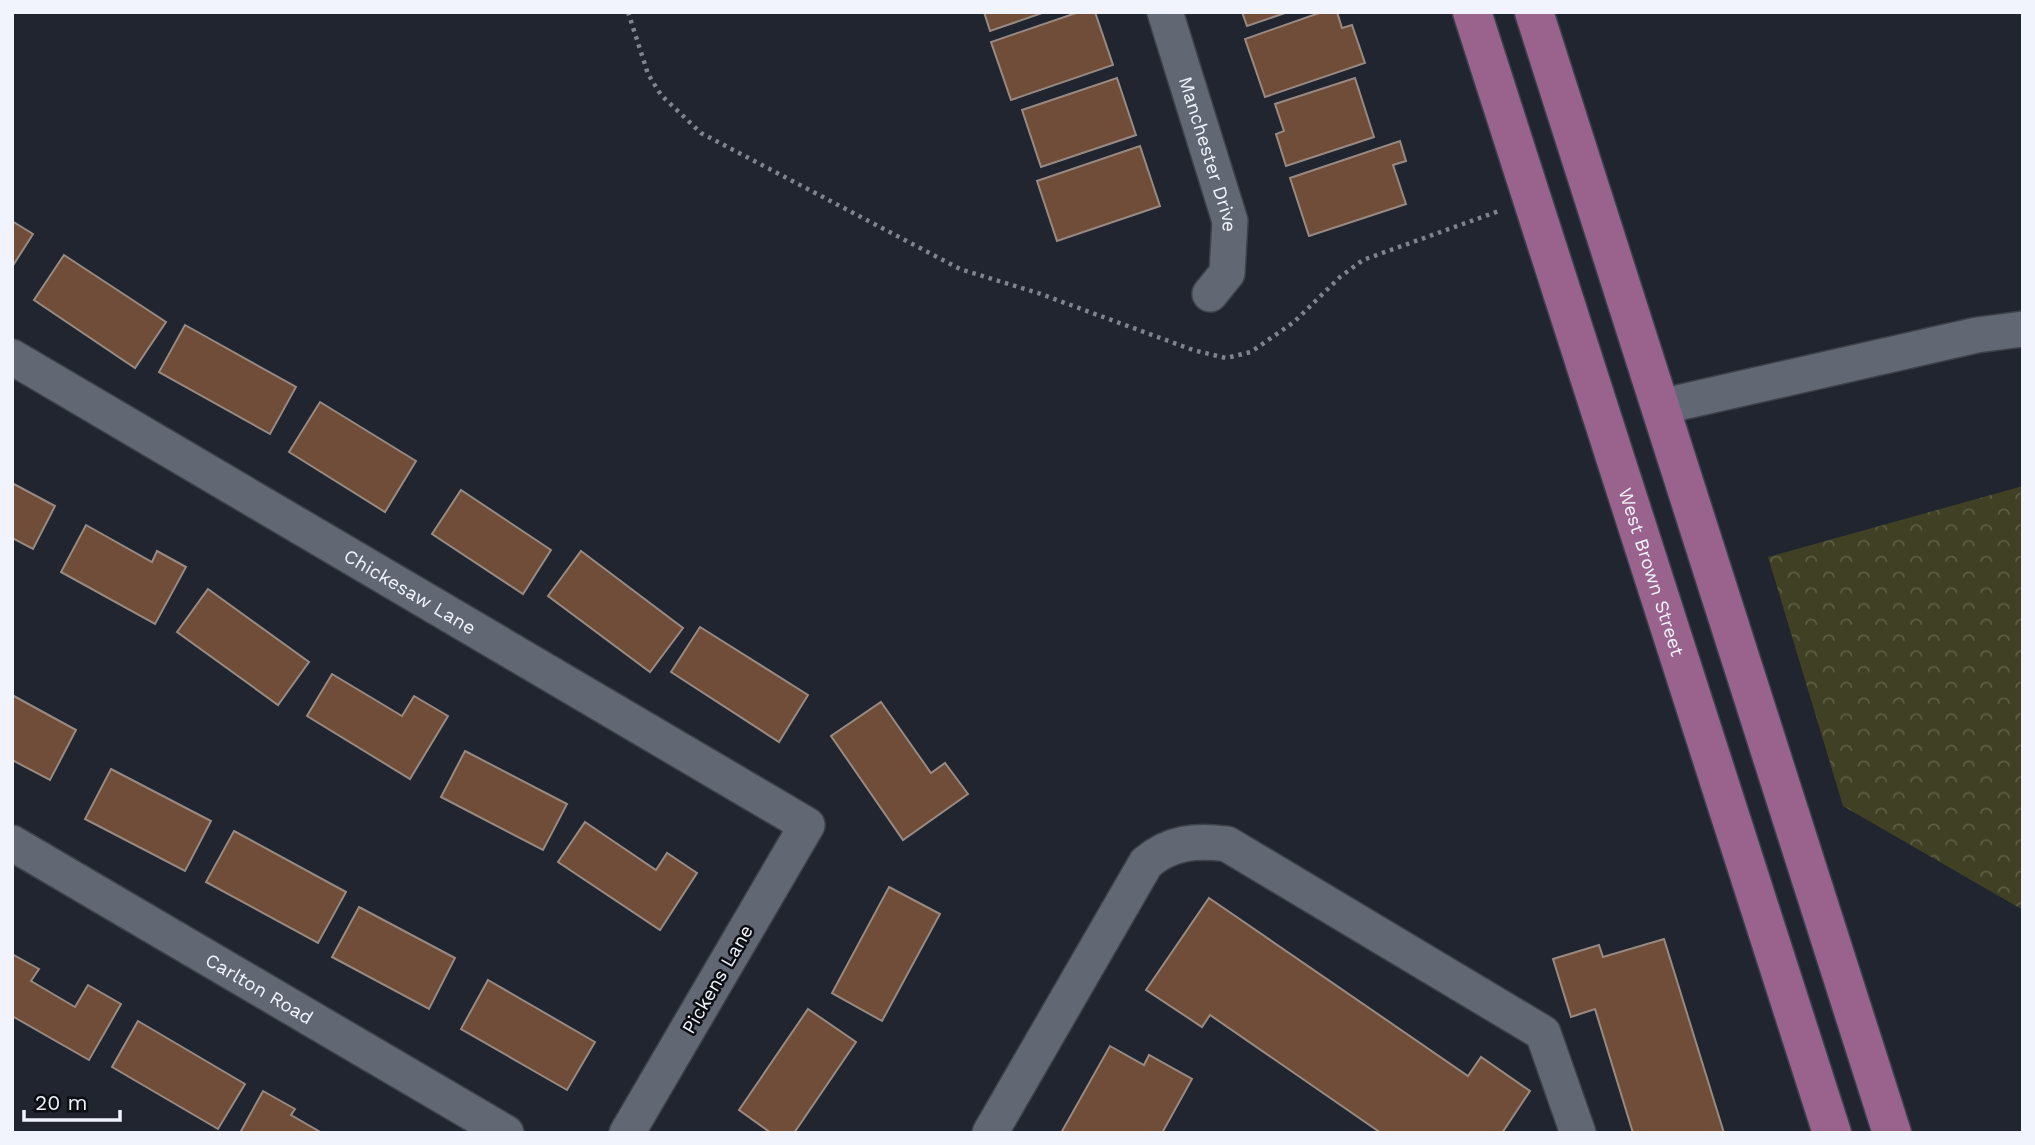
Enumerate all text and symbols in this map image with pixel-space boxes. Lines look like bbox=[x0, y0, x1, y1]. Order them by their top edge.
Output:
street label: Manchester Drive bbox=[1174, 74, 1241, 233]
street label: West Brown Street bbox=[1614, 485, 1689, 659]
street label: Chickesaw Lane bbox=[340, 544, 480, 640]
street label: Pickens Lane bbox=[677, 921, 758, 1038]
street label: Carlton Road bbox=[201, 948, 317, 1029]
scale bar bbox=[24, 1078, 121, 1122]
text: 20 m bbox=[35, 1090, 87, 1115]

